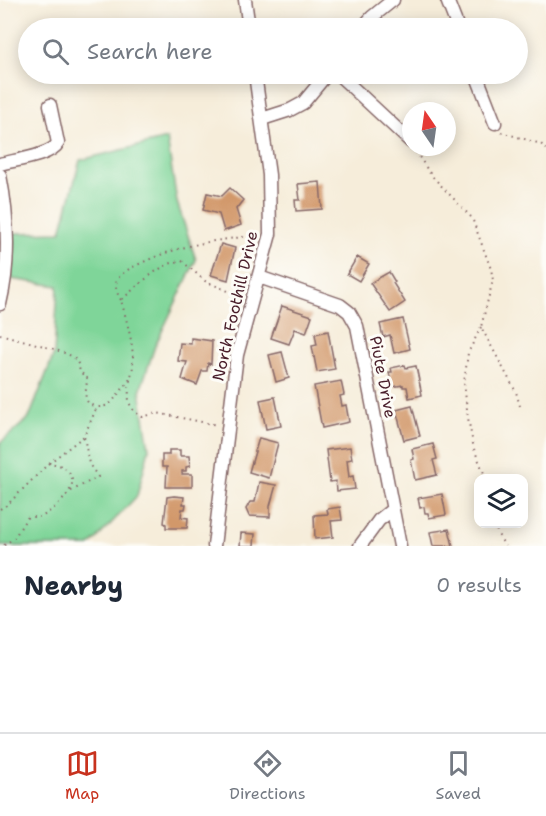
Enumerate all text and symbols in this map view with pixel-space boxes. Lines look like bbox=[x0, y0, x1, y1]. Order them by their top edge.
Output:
search box bbox=[18, 18, 528, 84]
icon: search bbox=[39, 35, 72, 68]
text: Search here bbox=[87, 37, 213, 66]
north arrow bbox=[402, 102, 456, 156]
street label: North Foothill Drive bbox=[207, 229, 263, 383]
street label: Piute Drive bbox=[365, 334, 401, 420]
map controls bbox=[474, 474, 528, 528]
button: layers bbox=[474, 474, 528, 528]
text: Nearby bbox=[24, 568, 123, 603]
text: 0 results bbox=[436, 572, 522, 598]
tab: Map bbox=[65, 747, 99, 804]
tab: Directions bbox=[229, 747, 306, 804]
tab: Saved bbox=[436, 747, 481, 804]

